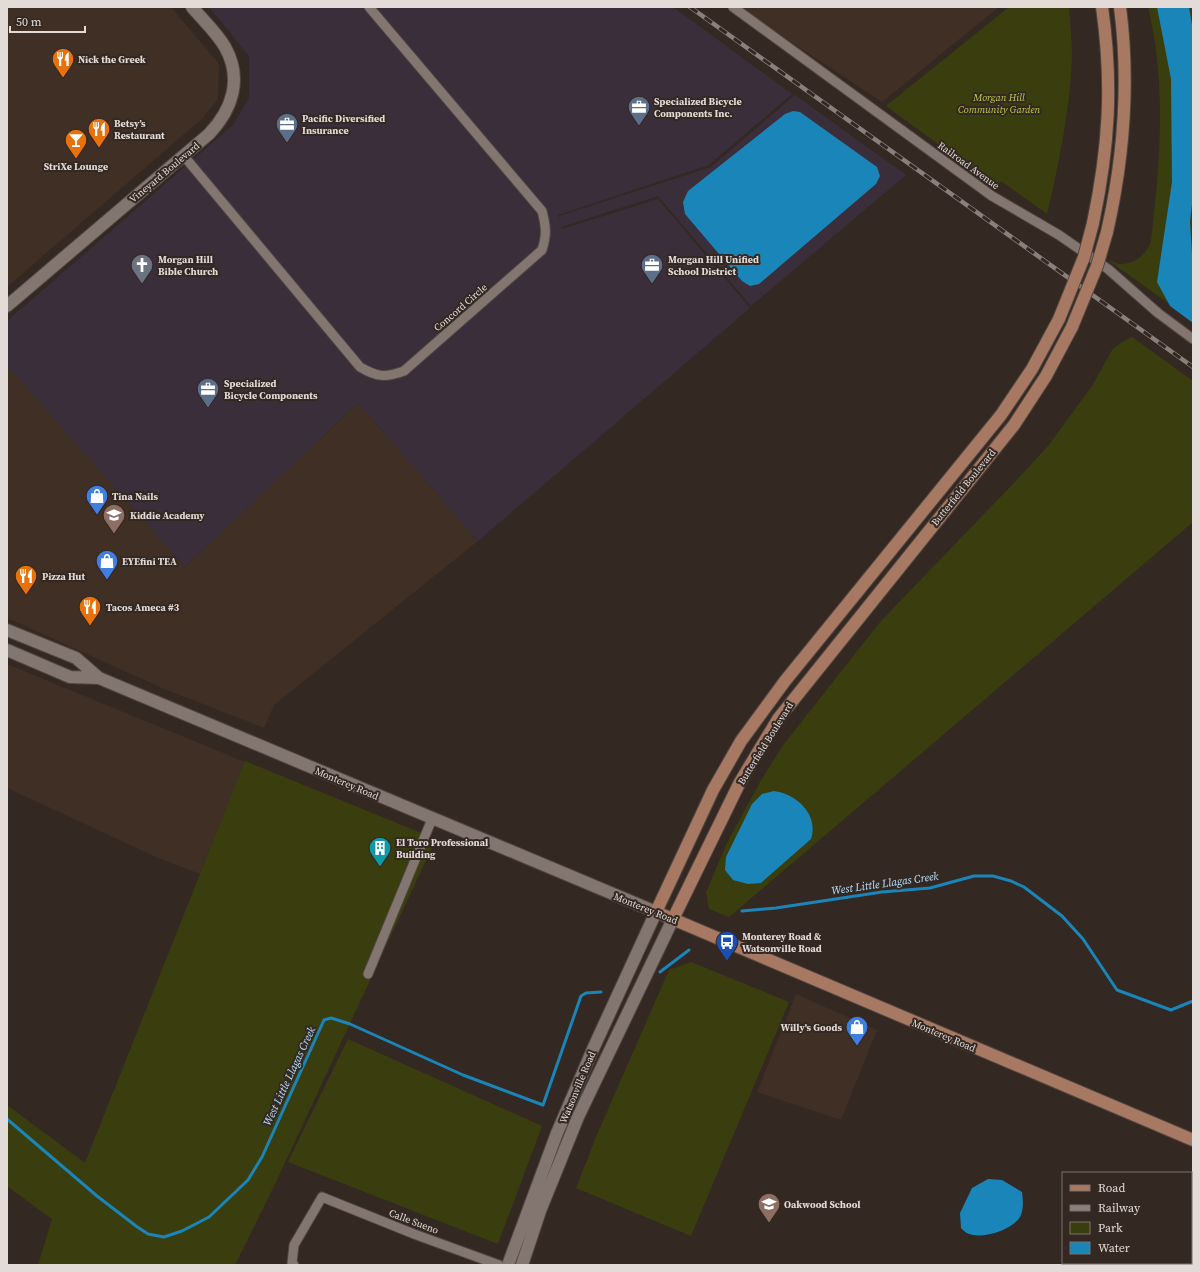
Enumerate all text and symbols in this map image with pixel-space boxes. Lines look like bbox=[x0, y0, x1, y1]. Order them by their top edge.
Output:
scale bar bbox=[10, 8, 85, 34]
text: 50 m bbox=[16, 14, 42, 30]
restaurant icon: Nick the Greek bbox=[50, 46, 76, 79]
place label: Nick the Greek bbox=[78, 53, 146, 66]
park label: Morgan Hill Community Garden bbox=[958, 91, 1040, 116]
office icon: Specialized Bicycle Components Inc. bbox=[626, 94, 652, 127]
place label: Specialized Bicycle Components Inc. bbox=[654, 95, 742, 120]
office icon: Pacific Diversified Insurance bbox=[274, 111, 300, 144]
place label: Pacific Diversified Insurance bbox=[302, 112, 385, 137]
restaurant icon: Betsy’s Restaurant bbox=[86, 116, 112, 149]
place label: Betsy’s Restaurant bbox=[114, 117, 165, 142]
bar icon: StriXe Lounge bbox=[63, 127, 89, 160]
street label: Vineyard Boulevard bbox=[126, 139, 202, 206]
street label: Railroad Avenue bbox=[935, 139, 1002, 192]
place label: StriXe Lounge bbox=[44, 160, 108, 173]
church icon: Morgan Hill Bible Church bbox=[129, 252, 155, 285]
office icon: Morgan Hill Unified School District bbox=[639, 252, 665, 285]
place label: Morgan Hill Bible Church bbox=[158, 253, 218, 278]
place label: Morgan Hill Unified School District bbox=[668, 253, 759, 278]
street label: Concord Circle bbox=[431, 281, 490, 334]
office icon: Specialized Bicycle Components bbox=[195, 376, 221, 409]
place label: Specialized Bicycle Components bbox=[224, 377, 318, 402]
street label: Butterfield Boulevard bbox=[928, 446, 999, 528]
shop icon: Tina Nails bbox=[84, 483, 110, 516]
place label: Tina Nails bbox=[112, 490, 158, 503]
school or university icon: Kiddie Academy bbox=[101, 502, 127, 535]
place label: Kiddie Academy bbox=[130, 509, 205, 522]
shop icon: EYEfini TEA bbox=[94, 548, 120, 581]
place label: EYEfini TEA bbox=[122, 555, 177, 568]
restaurant icon: Pizza Hut bbox=[13, 563, 39, 596]
place label: Pizza Hut bbox=[42, 570, 85, 583]
restaurant icon: Tacos Ameca #3 bbox=[77, 594, 103, 627]
place label: Tacos Ameca #3 bbox=[106, 601, 180, 614]
street label: Butterfield Boulevard bbox=[735, 699, 796, 787]
street label: Monterey Road bbox=[313, 764, 381, 803]
building icon: El Toro Professional Building bbox=[367, 835, 393, 868]
place label: El Toro Professional Building bbox=[396, 836, 488, 861]
water label: West Little Llagas Creek bbox=[831, 868, 940, 898]
street label: Monterey Road bbox=[612, 890, 680, 927]
bus stop icon: Monterey Road & Watsonville Road bbox=[714, 929, 740, 962]
place label: Monterey Road & Watsonville Road bbox=[742, 930, 822, 955]
shop icon: Willy's Goods bbox=[844, 1014, 870, 1047]
street label: Monterey Road bbox=[910, 1016, 978, 1055]
place label: Willy's Goods bbox=[780, 1021, 842, 1034]
water label: West Little Llagas Creek bbox=[260, 1023, 319, 1128]
street label: Watsonville Road bbox=[556, 1049, 599, 1125]
legend bbox=[1062, 1172, 1192, 1264]
text: Road bbox=[1098, 1180, 1125, 1196]
school or university icon: Oakwood School bbox=[756, 1191, 782, 1224]
place label: Oakwood School bbox=[784, 1198, 861, 1211]
text: Railway bbox=[1098, 1200, 1141, 1216]
street label: Calle Sueno bbox=[387, 1206, 441, 1237]
text: Park bbox=[1098, 1220, 1123, 1236]
text: Water bbox=[1098, 1240, 1130, 1256]

